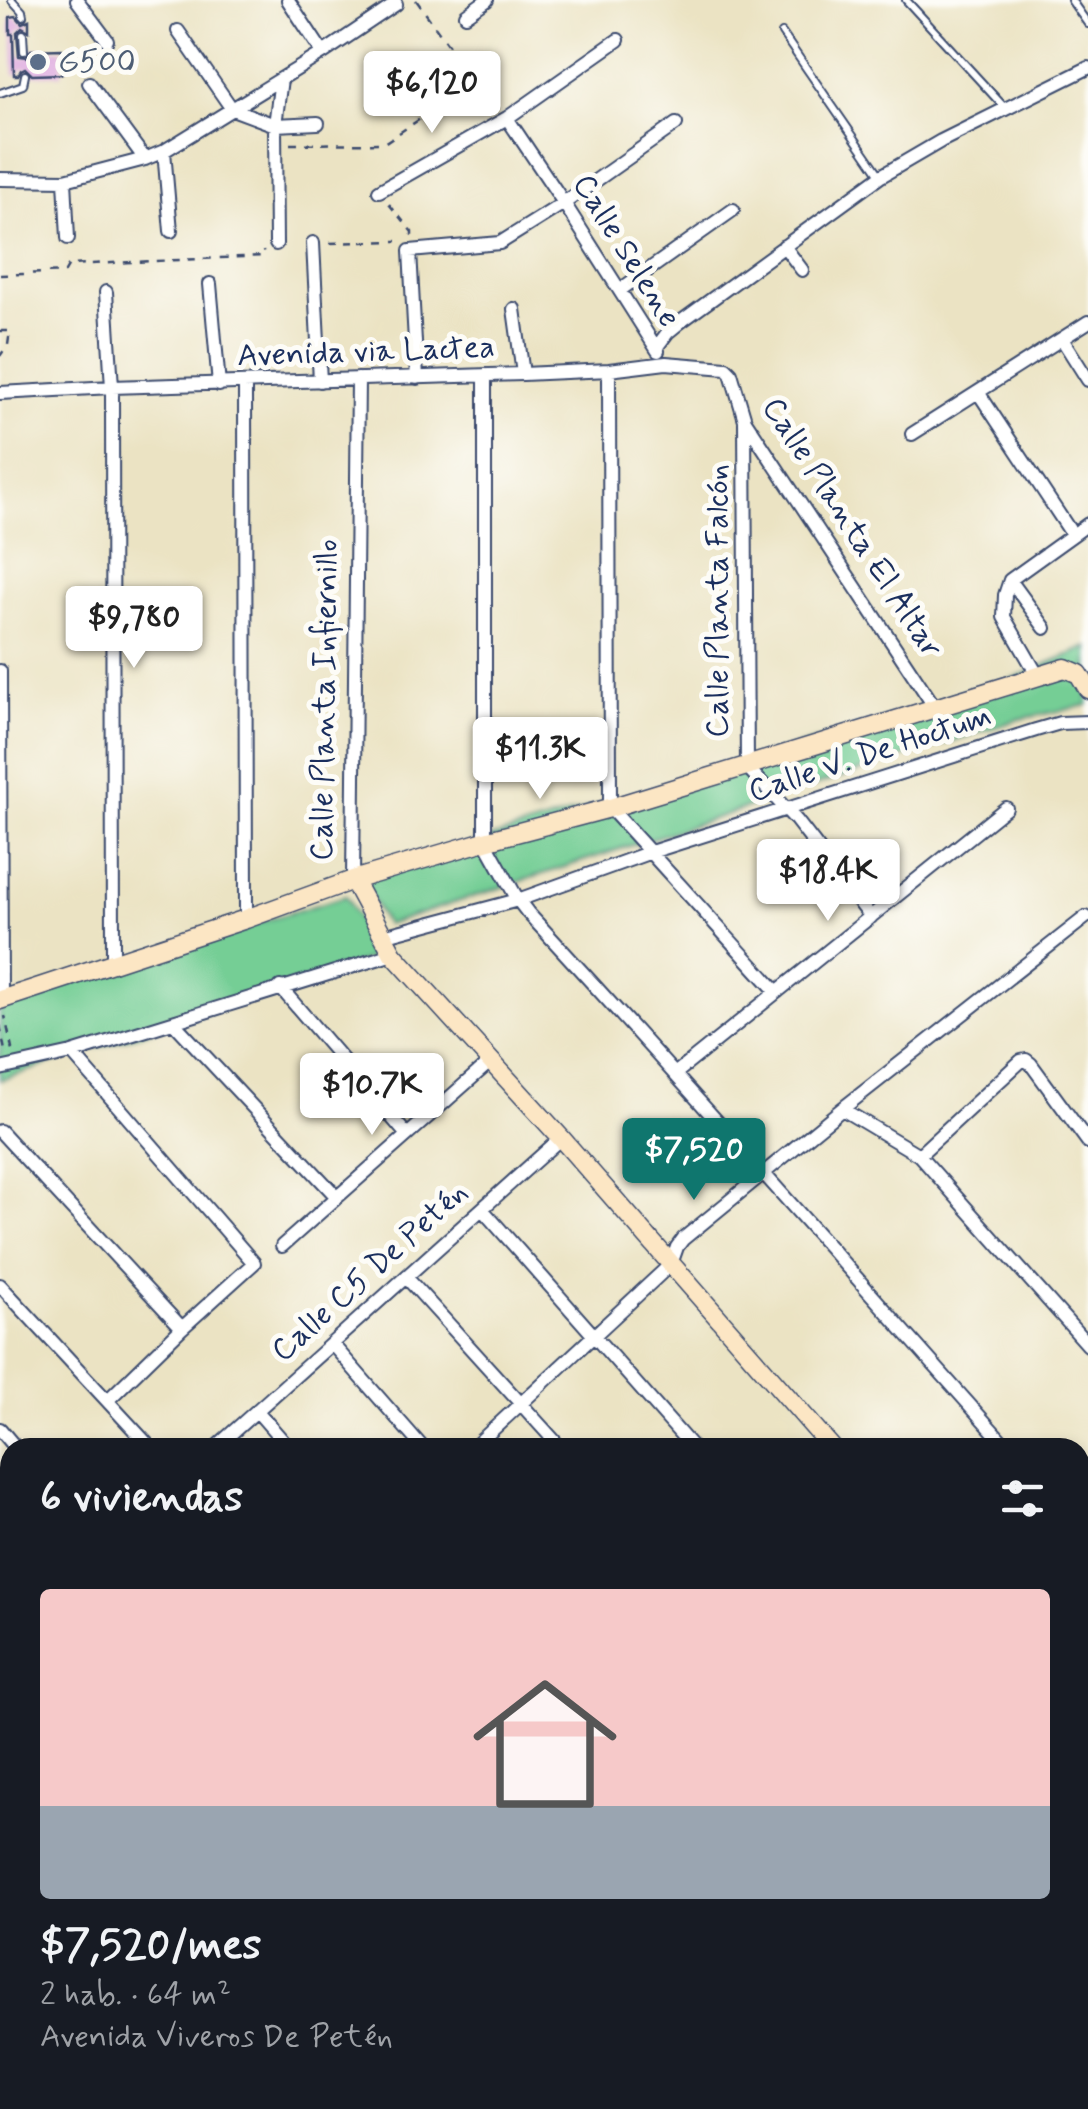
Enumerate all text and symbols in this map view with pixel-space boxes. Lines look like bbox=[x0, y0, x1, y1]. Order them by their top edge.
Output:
place label: G500 bbox=[58, 41, 136, 83]
marker: G500 bbox=[27, 51, 49, 73]
pin: $6,120 bbox=[351, 51, 513, 136]
text: $6,120 bbox=[386, 62, 478, 104]
street label: Calle Selene bbox=[562, 166, 690, 336]
street label: Avenida via Lactea bbox=[237, 327, 495, 377]
street label: Calle Planta El Altar bbox=[752, 389, 952, 667]
street label: Calle Planta Falcón bbox=[697, 464, 739, 738]
street label: Calle Planta Infiernillo bbox=[301, 539, 349, 861]
pin: $9,780 bbox=[53, 586, 215, 671]
text: $9,780 bbox=[88, 597, 180, 639]
street label: Calle V. De Hoctum bbox=[743, 695, 997, 813]
pin: $11.3K bbox=[459, 717, 621, 802]
text: $11.3K bbox=[495, 728, 585, 770]
pin: $18.4K bbox=[747, 839, 909, 924]
text: $18.4K bbox=[779, 850, 877, 892]
pin: $10.7K bbox=[291, 1053, 453, 1138]
text: $10.7K bbox=[322, 1064, 422, 1106]
pin: $7,520 bbox=[613, 1118, 775, 1203]
text: $7,520 bbox=[644, 1129, 744, 1171]
street label: Calle C5 De Petén bbox=[263, 1172, 477, 1372]
text: 6 viviendas bbox=[40, 1471, 243, 1526]
icon: filters bbox=[995, 1471, 1050, 1526]
icon: home bbox=[455, 1654, 635, 1834]
text: $7,520/mes bbox=[40, 1919, 261, 1974]
text: 2 hab. · 64 m² bbox=[40, 1974, 231, 2016]
text: Avenida Viveros De Petén bbox=[40, 2016, 393, 2058]

